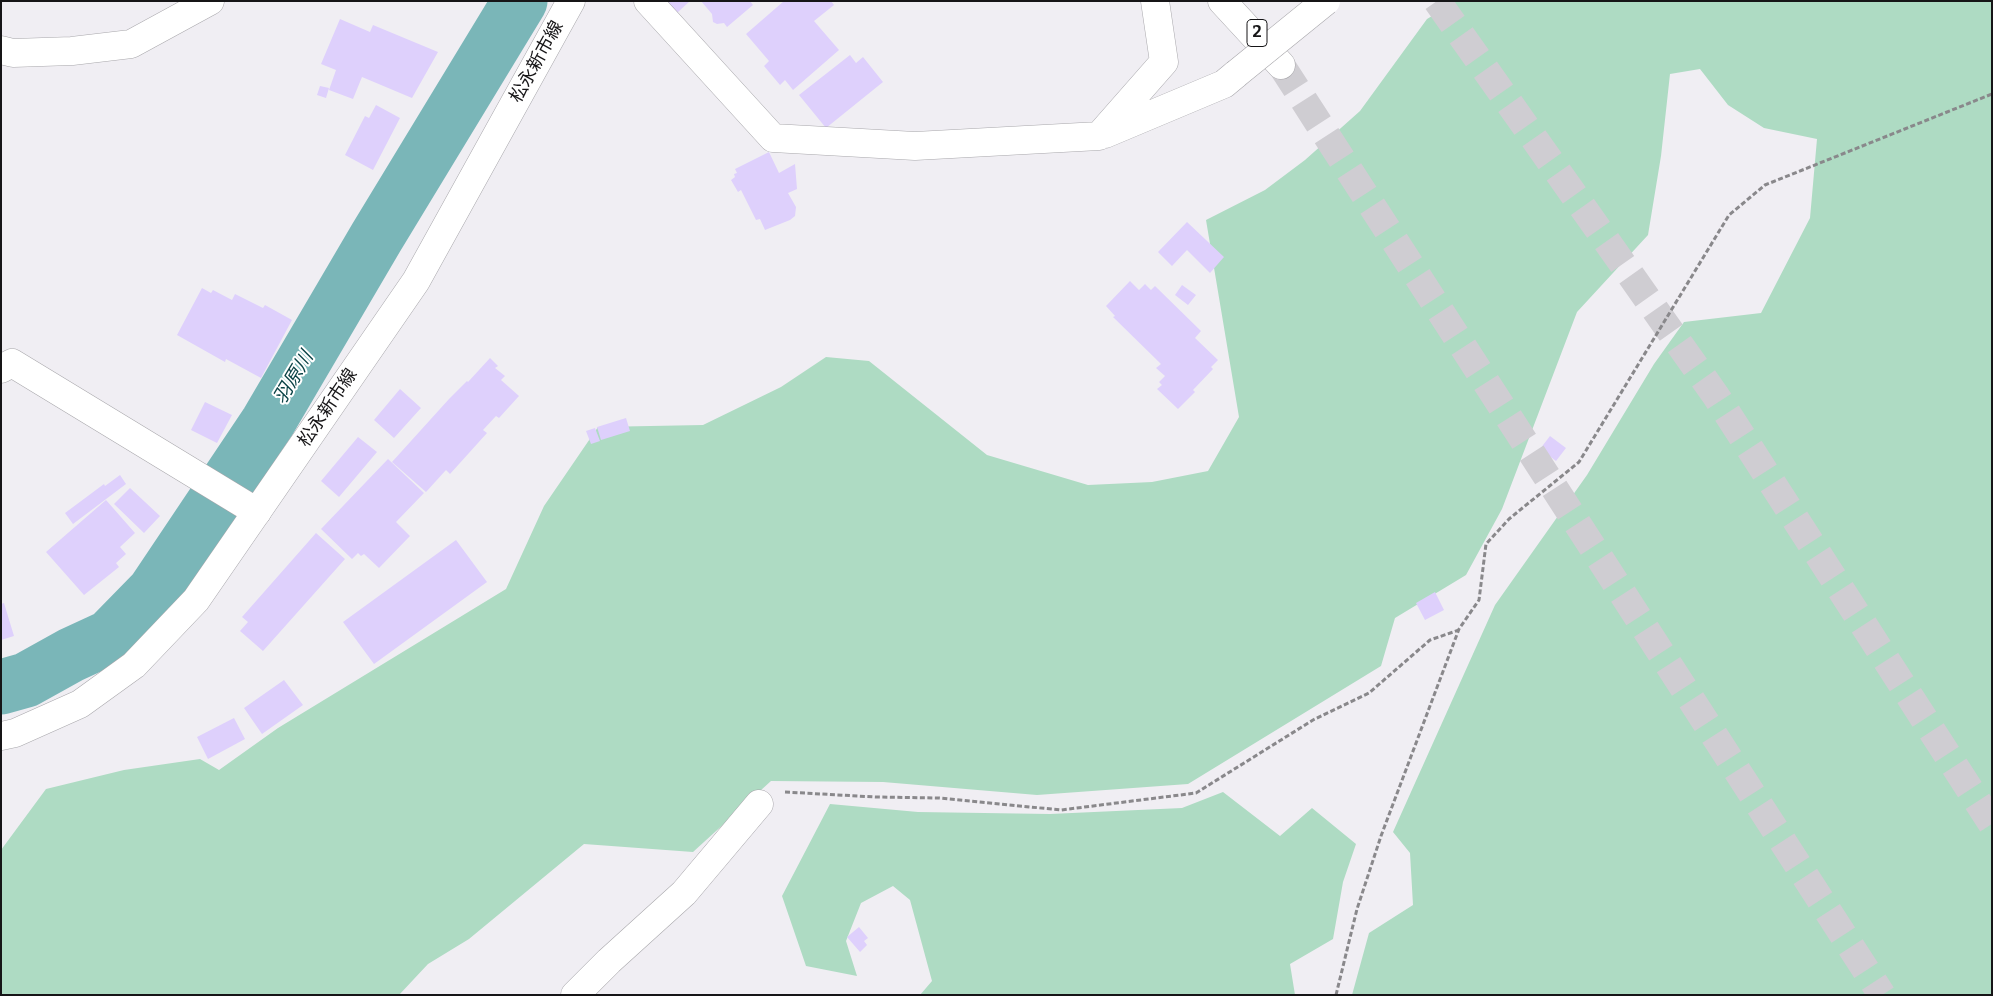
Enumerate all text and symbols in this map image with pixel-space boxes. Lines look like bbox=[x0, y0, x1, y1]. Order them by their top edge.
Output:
street label: 松永新市線 bbox=[506, 17, 568, 107]
road number: 2 bbox=[1247, 19, 1267, 46]
water label: 羽原川 bbox=[270, 348, 318, 408]
street label: 松永新市線 bbox=[294, 365, 362, 451]

